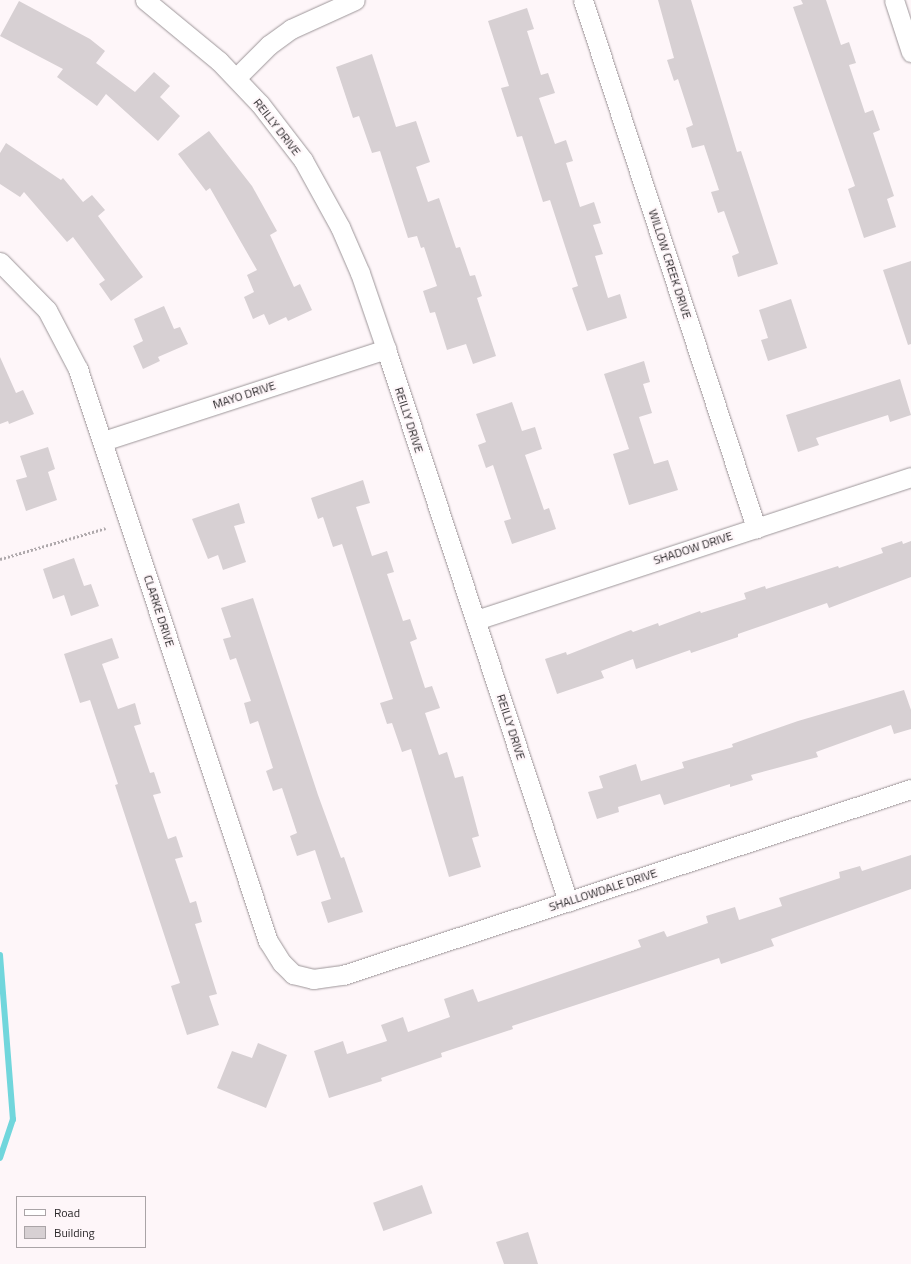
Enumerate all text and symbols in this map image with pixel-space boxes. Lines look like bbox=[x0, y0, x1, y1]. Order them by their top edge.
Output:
street label: REILLY DRIVE bbox=[250, 96, 304, 158]
street label: WILLOW CREEK DRIVE bbox=[645, 207, 695, 321]
street label: MAYO DRIVE bbox=[211, 378, 277, 412]
street label: REILLY DRIVE bbox=[392, 385, 426, 455]
street label: SHADOW DRIVE bbox=[652, 528, 734, 568]
street label: CLARKE DRIVE bbox=[141, 573, 177, 649]
street label: REILLY DRIVE bbox=[494, 692, 528, 762]
street label: SHALLOWDALE DRIVE bbox=[547, 866, 659, 914]
legend bbox=[16, 1196, 146, 1248]
text: Road bbox=[54, 1203, 80, 1222]
text: Building bbox=[54, 1223, 95, 1242]

